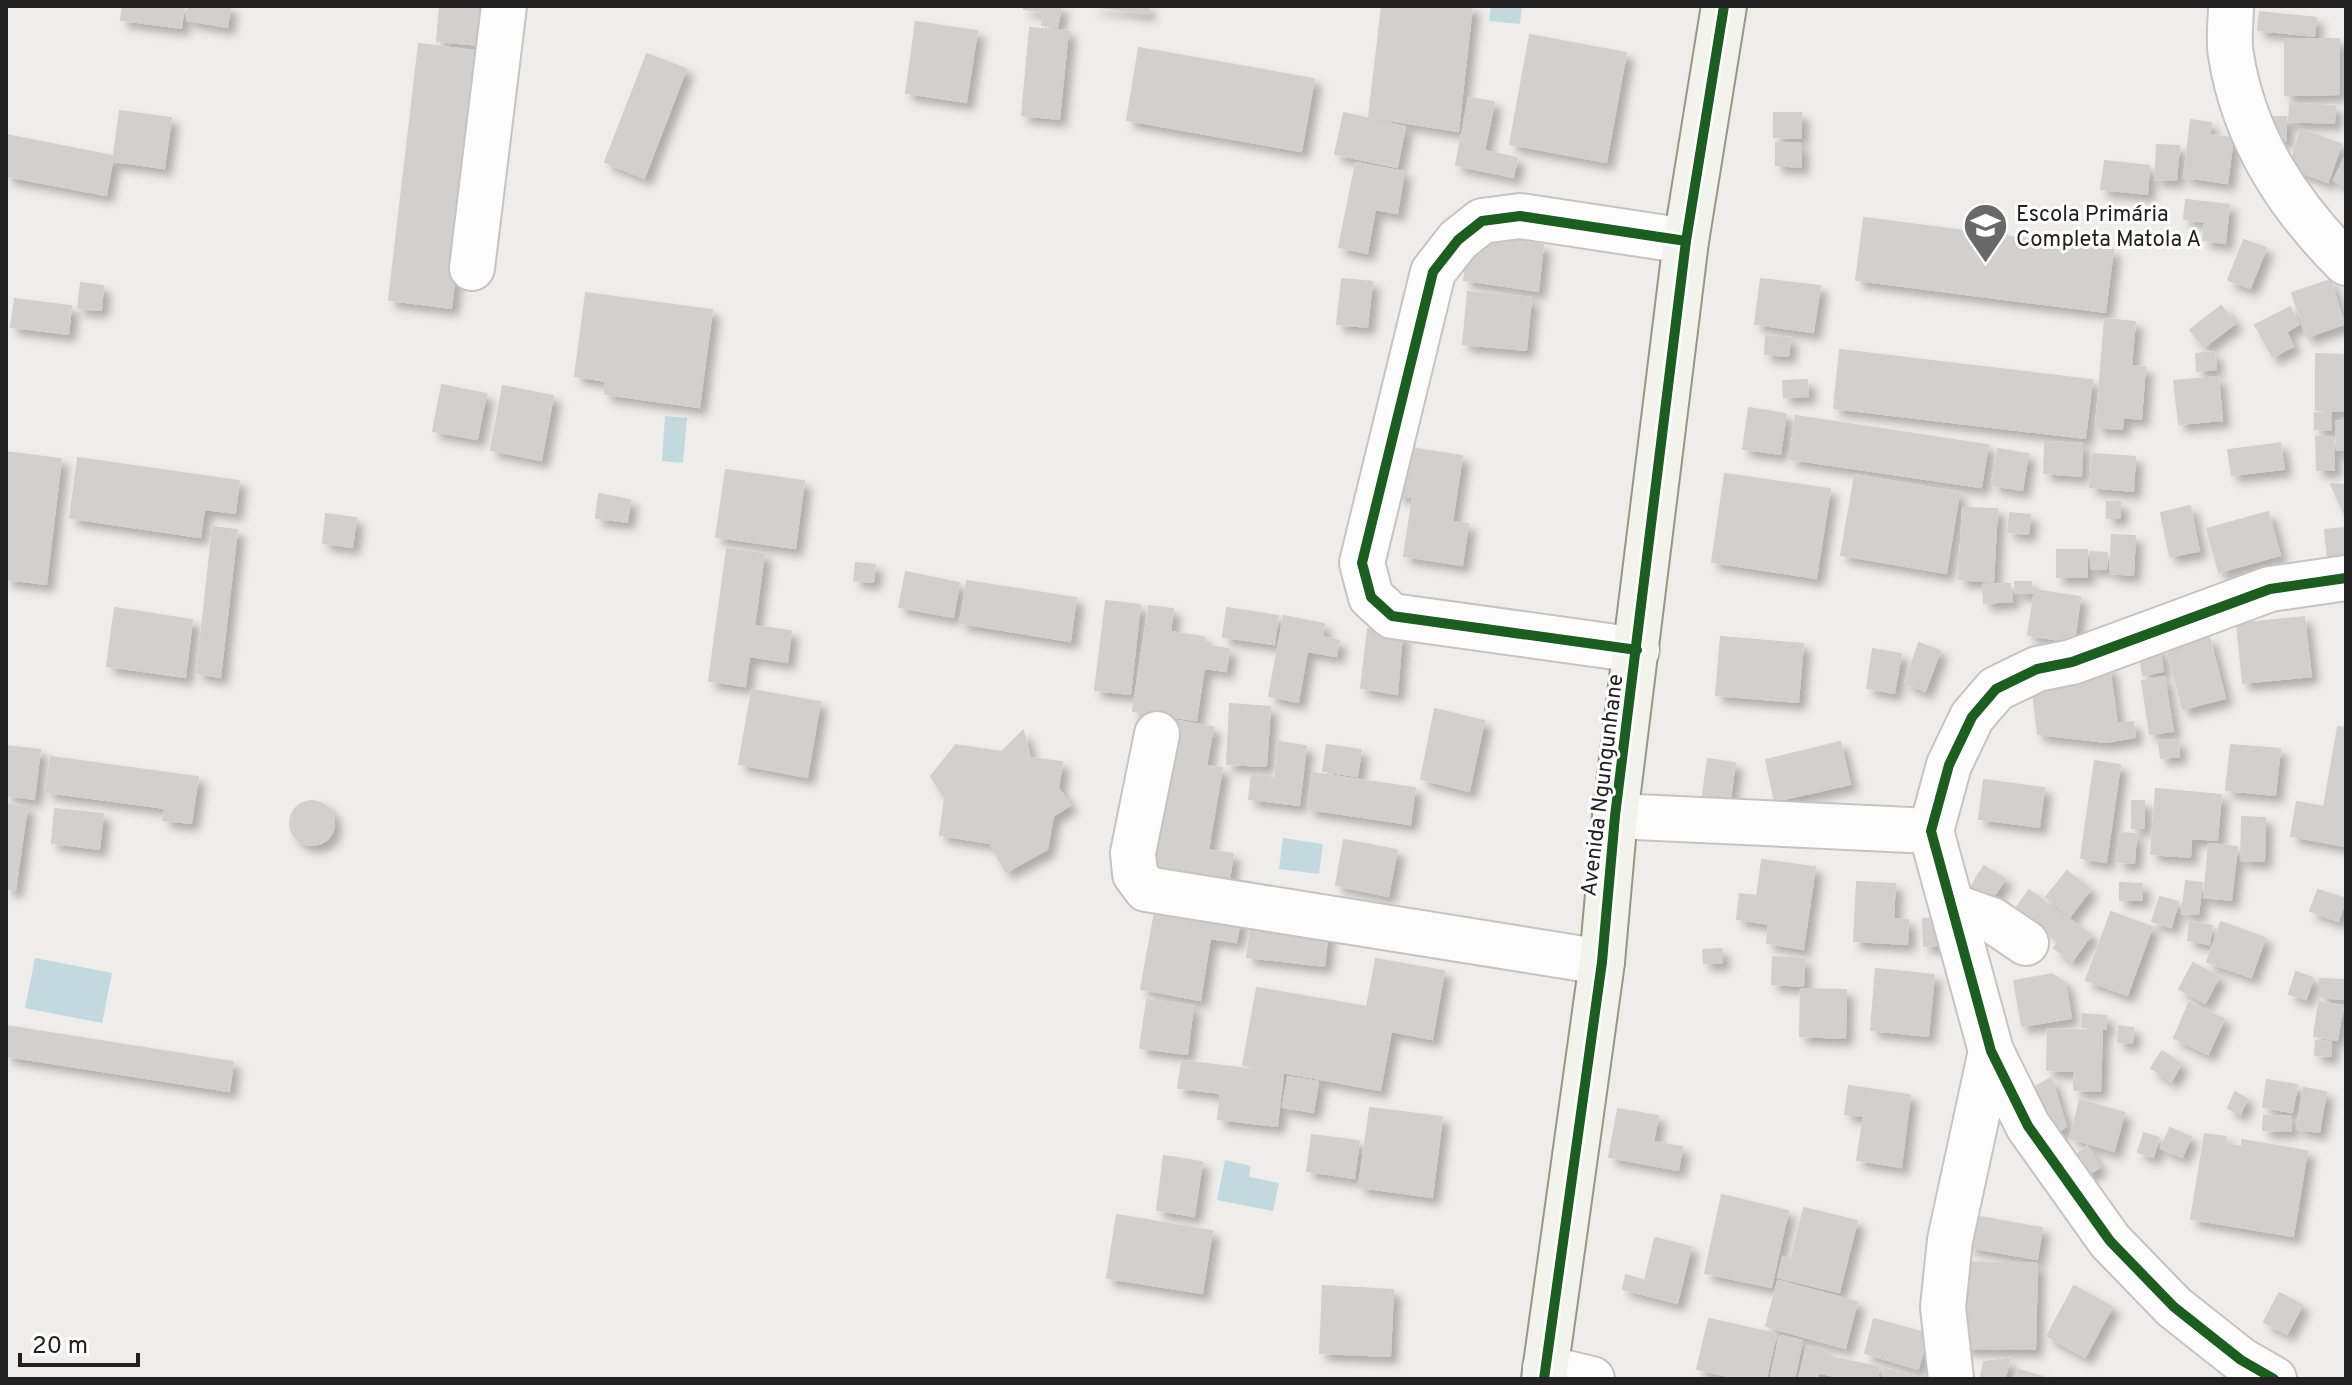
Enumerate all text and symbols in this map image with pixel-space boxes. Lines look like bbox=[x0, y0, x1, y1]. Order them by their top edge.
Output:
school or university icon: Escola Primária Completa Matola A bbox=[1961, 202, 2009, 265]
place label: Escola Primária Completa Matola A bbox=[2016, 202, 2201, 254]
street label: Avenida Ngungunhane bbox=[1576, 673, 1631, 898]
scale bar bbox=[20, 1317, 138, 1367]
text: 20 m bbox=[32, 1332, 88, 1362]

